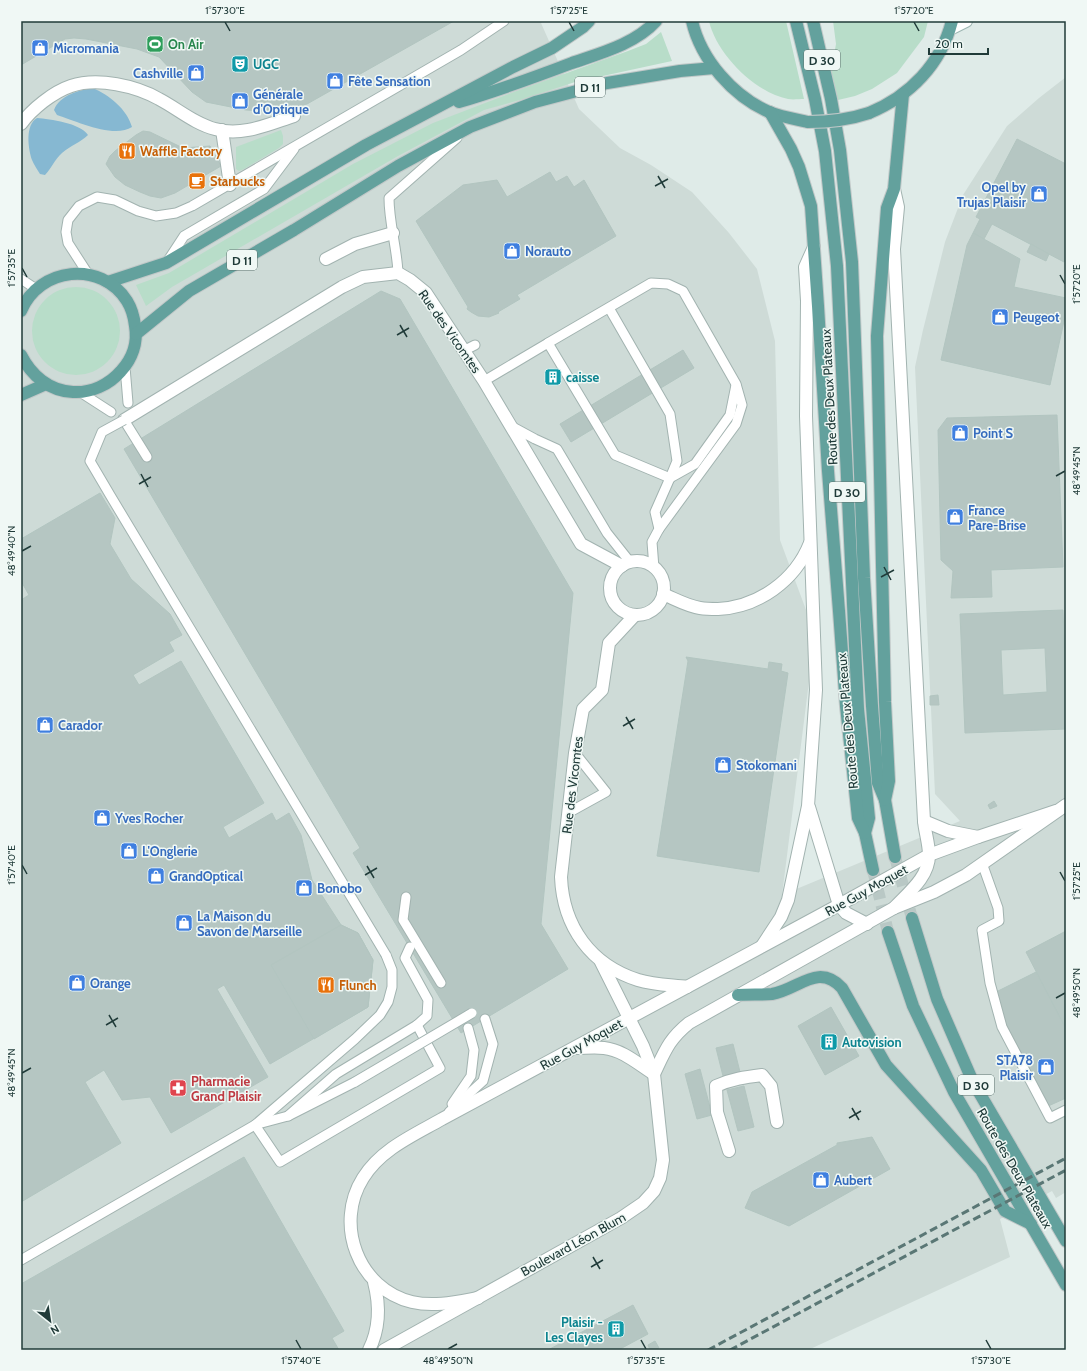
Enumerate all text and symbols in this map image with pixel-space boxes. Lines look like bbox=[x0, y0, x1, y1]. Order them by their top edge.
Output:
text: 1°57'30"E bbox=[205, 4, 245, 17]
text: 1°57'25"E bbox=[550, 4, 588, 17]
text: 1°57'20"E bbox=[894, 4, 934, 17]
scale bar bbox=[929, 30, 988, 56]
sports icon: On Air bbox=[145, 34, 165, 54]
place label: On Air bbox=[168, 36, 204, 52]
text: 20 m bbox=[935, 36, 963, 51]
shop icon: Micromania bbox=[30, 38, 50, 58]
place label: Micromania bbox=[53, 40, 119, 56]
road number: D 30 bbox=[804, 50, 840, 70]
theatre icon: UGC bbox=[230, 54, 250, 74]
place label: UGC bbox=[253, 56, 279, 72]
shop icon: Cashville bbox=[186, 63, 206, 83]
place label: Cashville bbox=[133, 65, 183, 81]
shop icon: Fête Sensation bbox=[325, 71, 345, 91]
place label: Fête Sensation bbox=[348, 73, 431, 89]
road number: D 11 bbox=[575, 77, 605, 97]
place label: Générale d'Optique bbox=[253, 86, 309, 117]
shop icon: Générale d'Optique bbox=[230, 91, 250, 111]
restaurant icon: Waffle Factory bbox=[117, 141, 137, 161]
place label: Waffle Factory bbox=[140, 143, 222, 159]
cafe icon: Starbucks bbox=[187, 171, 207, 191]
place label: Starbucks bbox=[210, 173, 265, 189]
place label: Opel by Trujas Plaisir bbox=[957, 179, 1027, 210]
shop icon: Opel by Trujas Plaisir bbox=[1029, 184, 1049, 204]
shop icon: Norauto bbox=[502, 241, 522, 261]
place label: Norauto bbox=[525, 243, 572, 259]
text: 1°57'35"E bbox=[5, 249, 18, 287]
road number: D 11 bbox=[227, 250, 257, 270]
text: 1°57'20"E bbox=[1070, 264, 1083, 304]
street label: Rue des Vicomtes bbox=[415, 286, 485, 376]
shop icon: Peugeot bbox=[990, 307, 1010, 327]
place label: Peugeot bbox=[1013, 309, 1060, 325]
street label: Route des Deux Plateaux bbox=[817, 328, 841, 465]
building icon: caisse bbox=[543, 367, 563, 387]
place label: caisse bbox=[566, 369, 600, 385]
shop icon: Point S bbox=[950, 423, 970, 443]
place label: Point S bbox=[973, 425, 1014, 441]
text: 48°49'45"N bbox=[1070, 447, 1083, 495]
road number: D 30 bbox=[829, 482, 865, 502]
place label: France Pare-Brise bbox=[968, 502, 1026, 533]
shop icon: France Pare-Brise bbox=[945, 507, 965, 527]
text: 48°49'40"N bbox=[5, 526, 18, 576]
street label: Route des Deux Plateaux bbox=[833, 652, 861, 790]
shop icon: Carador bbox=[35, 715, 55, 735]
place label: Carador bbox=[58, 717, 103, 733]
street label: Rue des Vicomtes bbox=[558, 735, 586, 835]
shop icon: Stokomani bbox=[713, 755, 733, 775]
place label: Stokomani bbox=[736, 757, 797, 773]
shop icon: Yves Rocher bbox=[92, 808, 112, 828]
place label: Yves Rocher bbox=[114, 810, 184, 826]
shop icon: L'Onglerie bbox=[119, 841, 139, 861]
place label: L'Onglerie bbox=[142, 843, 198, 859]
text: 1°57'40"E bbox=[5, 845, 18, 885]
street label: Rue Guy Moquet bbox=[822, 860, 911, 919]
text: 1°57'25"E bbox=[1070, 862, 1083, 900]
shop icon: GrandOptical bbox=[146, 866, 166, 886]
place label: GrandOptical bbox=[169, 868, 244, 884]
shop icon: Bonobo bbox=[294, 878, 314, 898]
place label: Bonobo bbox=[317, 880, 363, 896]
place label: La Maison du Savon de Marseille bbox=[197, 908, 302, 939]
shop icon: La Maison du Savon de Marseille bbox=[174, 913, 194, 933]
text: 48°49'50"N bbox=[1070, 968, 1083, 1018]
shop icon: Orange bbox=[67, 973, 87, 993]
place label: Orange bbox=[90, 975, 131, 991]
restaurant icon: Flunch bbox=[316, 975, 336, 995]
place label: Flunch bbox=[339, 977, 377, 993]
street label: Rue Guy Moquet bbox=[537, 1014, 626, 1073]
building icon: Autovision bbox=[819, 1032, 839, 1052]
place label: Autovision bbox=[842, 1034, 902, 1050]
text: 48°49'45"N bbox=[5, 1049, 18, 1097]
place label: STA78 Plaisir bbox=[996, 1052, 1034, 1083]
shop icon: STA78 Plaisir bbox=[1036, 1057, 1056, 1077]
place label: Pharmacie Grand Plaisir bbox=[191, 1073, 262, 1104]
road number: D 30 bbox=[958, 1075, 994, 1095]
pharmacy icon: Pharmacie Grand Plaisir bbox=[168, 1078, 188, 1098]
street label: Route des Deux Plateaux bbox=[974, 1105, 1056, 1232]
shop icon: Aubert bbox=[811, 1170, 831, 1190]
place label: Aubert bbox=[834, 1172, 873, 1188]
street label: Boulevard Léon Blum bbox=[518, 1209, 628, 1279]
north arrow bbox=[30, 1301, 70, 1341]
place label: Plaisir - Les Clayes bbox=[545, 1314, 603, 1345]
building icon: Plaisir - Les Clayes bbox=[606, 1319, 626, 1339]
text: N bbox=[48, 1322, 62, 1338]
text: 1°57'40"E bbox=[281, 1354, 321, 1367]
text: 48°49'50"N bbox=[423, 1354, 473, 1367]
text: 1°57'35"E bbox=[627, 1354, 665, 1367]
text: 1°57'30"E bbox=[971, 1354, 1011, 1367]

